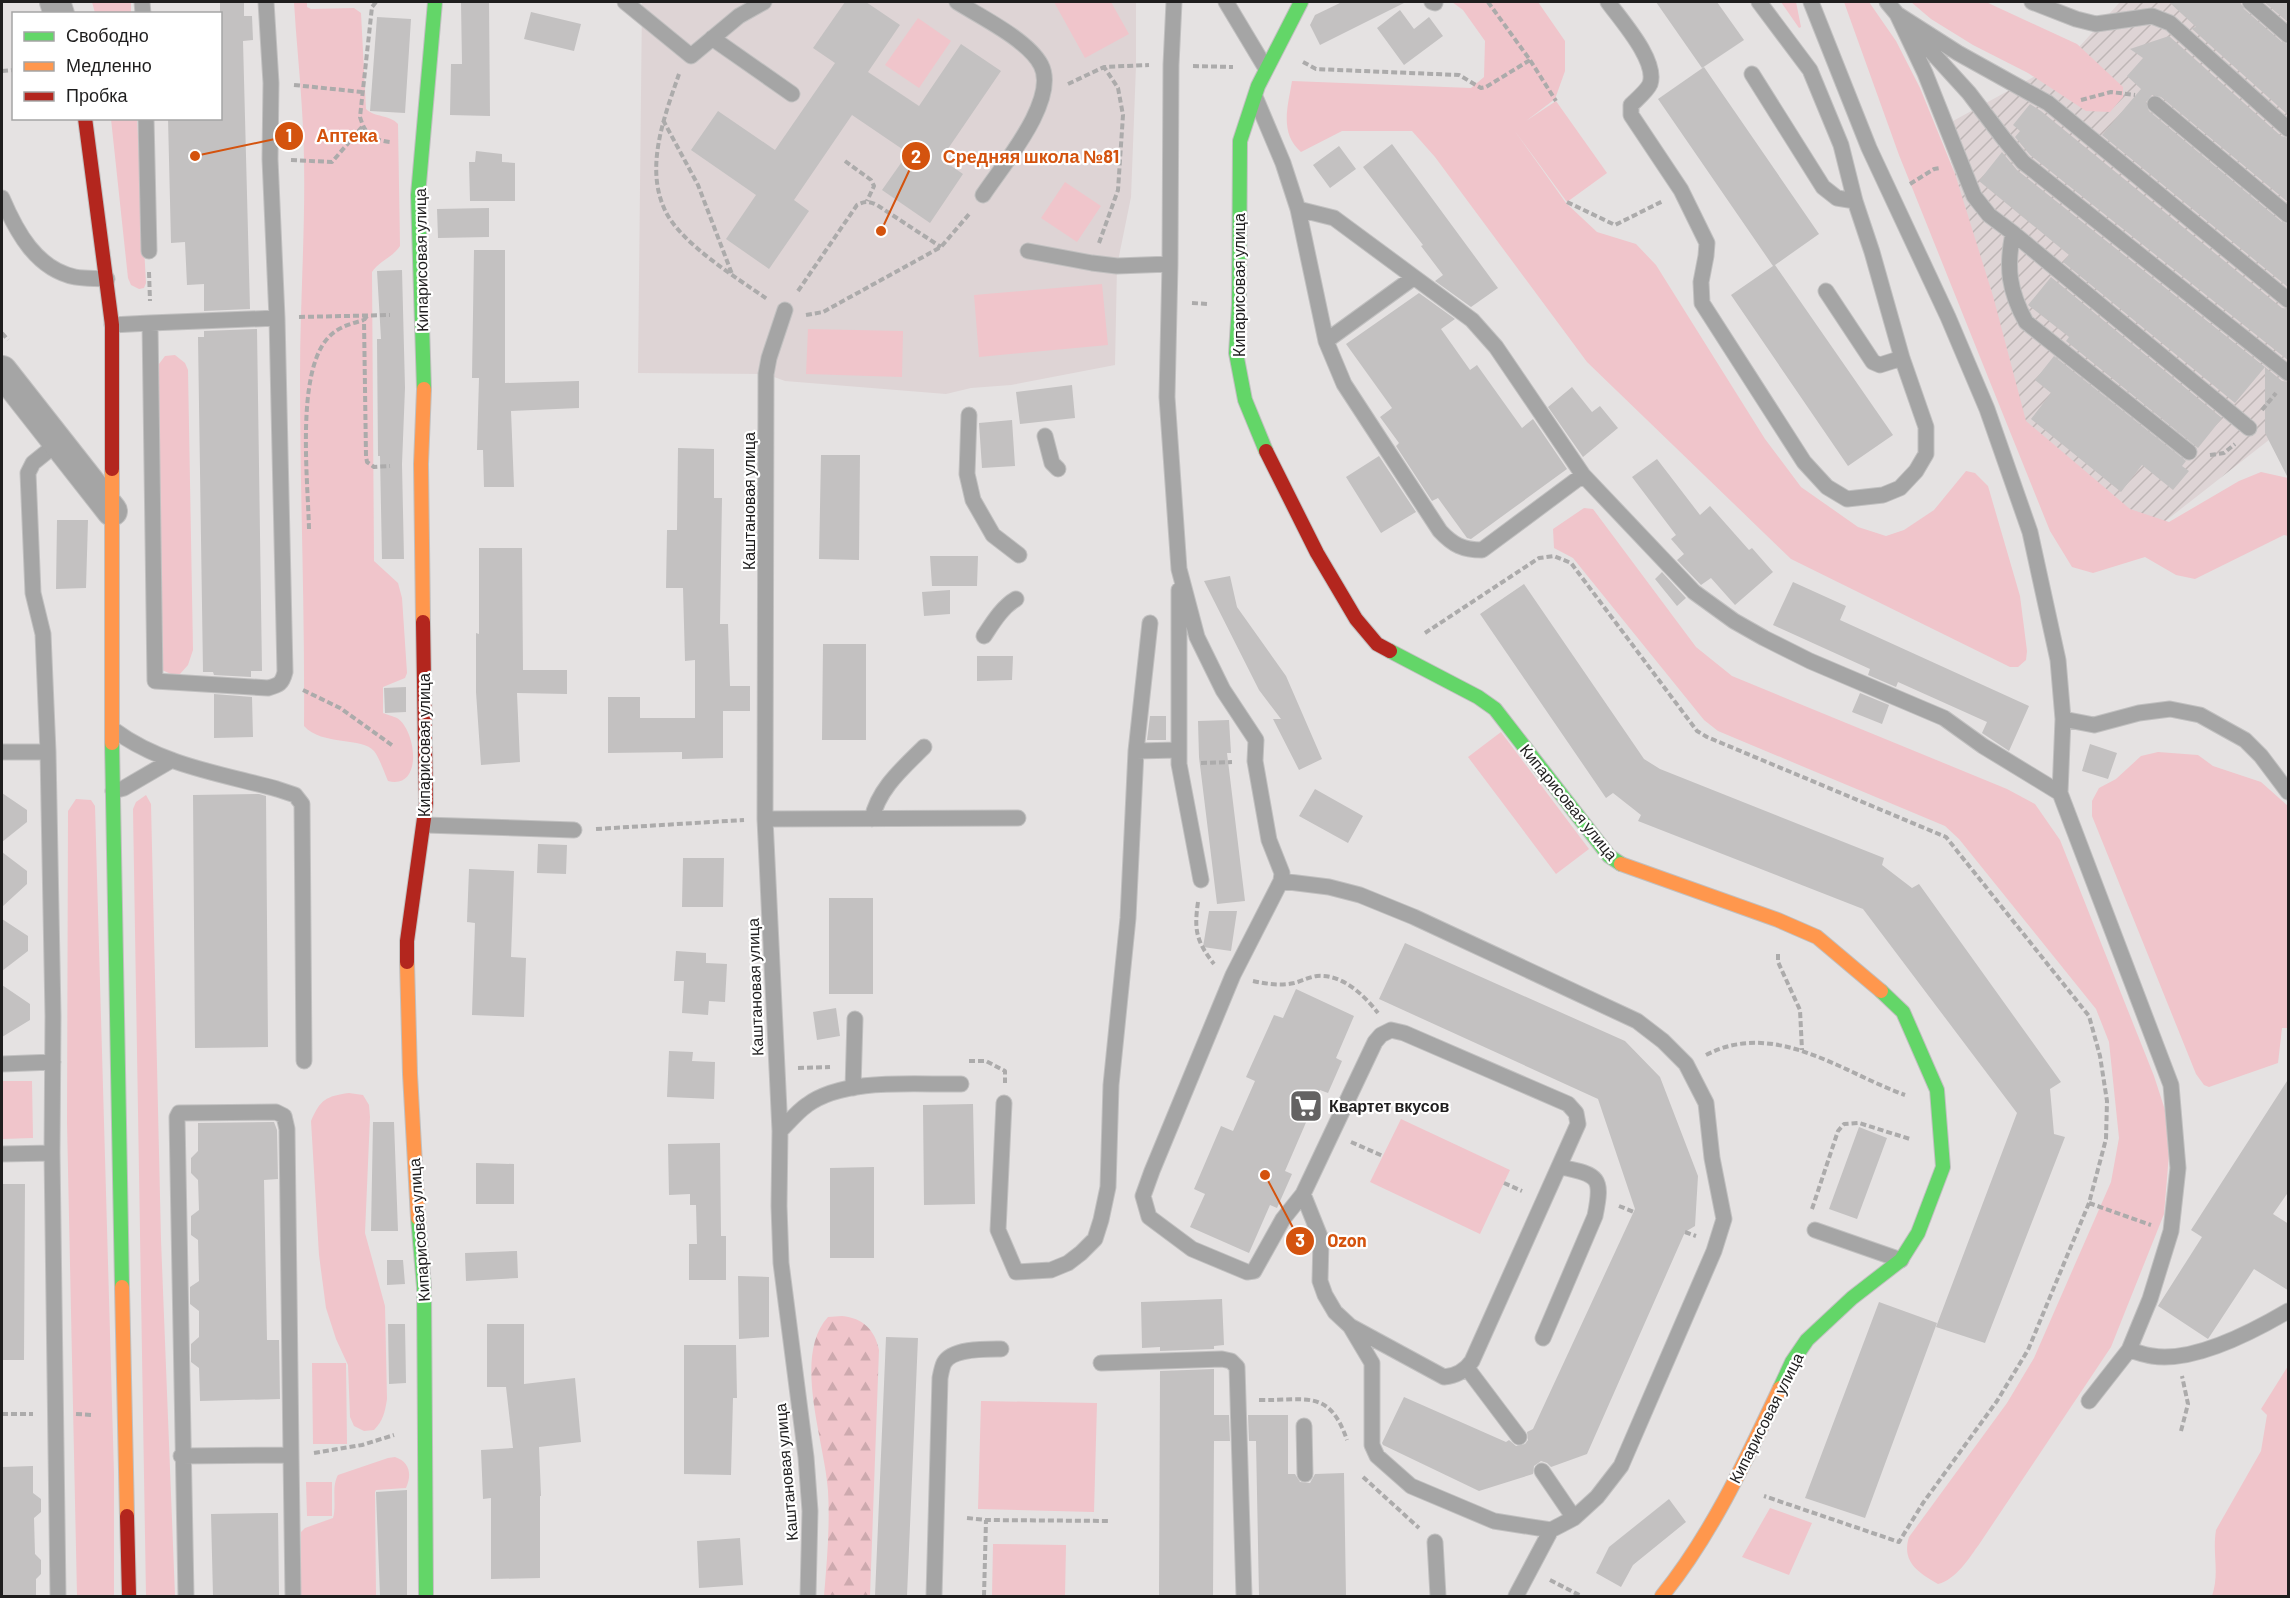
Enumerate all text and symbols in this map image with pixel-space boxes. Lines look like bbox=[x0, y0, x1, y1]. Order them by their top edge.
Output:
legend bbox=[12, 12, 222, 120]
text: Свободно bbox=[66, 24, 149, 46]
text: Медленно bbox=[66, 54, 152, 76]
text: Пробка bbox=[66, 84, 129, 106]
callout: Аптека bbox=[274, 118, 389, 154]
text: 1 bbox=[286, 124, 292, 146]
text: Аптека bbox=[316, 124, 379, 146]
callout: Средняя школа №81 bbox=[901, 138, 1131, 174]
text: 2 bbox=[911, 145, 921, 167]
text: Средняя школа №81 bbox=[943, 145, 1119, 167]
street label: Кипарисовая улица bbox=[410, 188, 431, 332]
street label: Кипарисовая улица bbox=[1229, 213, 1248, 357]
street label: Каштановая улица bbox=[739, 432, 758, 570]
street label: Кипарисовая улица bbox=[414, 673, 433, 817]
street label: Кипарисовая улица bbox=[1517, 740, 1622, 864]
street label: Каштановая улица bbox=[743, 918, 766, 1056]
supermarket icon: Квартет вкусов bbox=[1288, 1088, 1324, 1124]
place label: Квартет вкусов bbox=[1329, 1096, 1449, 1115]
street label: Кипарисовая улица bbox=[404, 1158, 433, 1302]
callout: Ozon bbox=[1285, 1223, 1379, 1259]
text: 3 bbox=[1295, 1229, 1305, 1251]
text: Ozon bbox=[1327, 1229, 1367, 1251]
street label: Кипарисовая улица bbox=[1724, 1349, 1807, 1486]
street label: Каштановая улица bbox=[770, 1402, 801, 1542]

